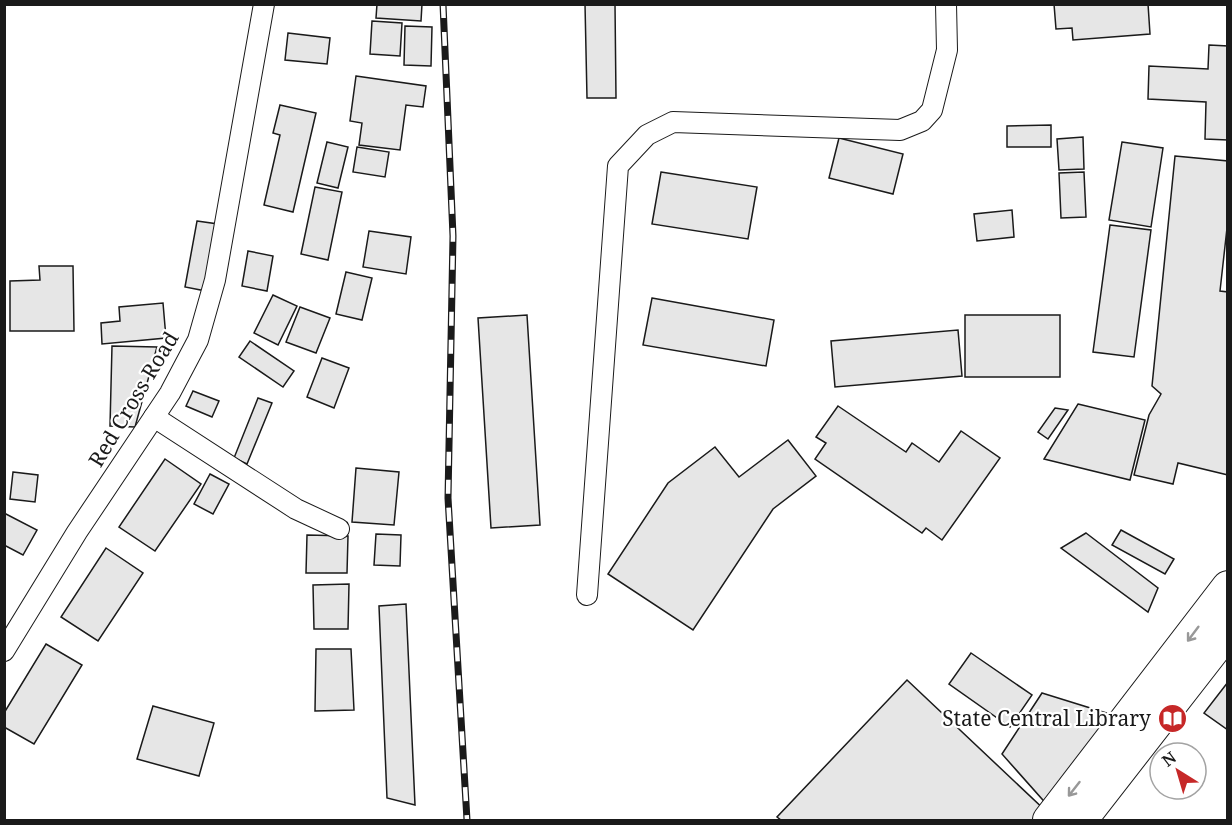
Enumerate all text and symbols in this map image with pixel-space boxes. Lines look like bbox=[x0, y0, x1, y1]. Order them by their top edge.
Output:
street label: Red Cross Road bbox=[82, 326, 185, 472]
one-way arrow bbox=[1187, 626, 1200, 642]
library icon: State Central Library bbox=[1156, 702, 1188, 734]
place label: State Central Library bbox=[942, 704, 1151, 732]
north arrow bbox=[1148, 741, 1208, 801]
text: N bbox=[1157, 746, 1181, 772]
one-way arrow bbox=[1068, 780, 1081, 796]

